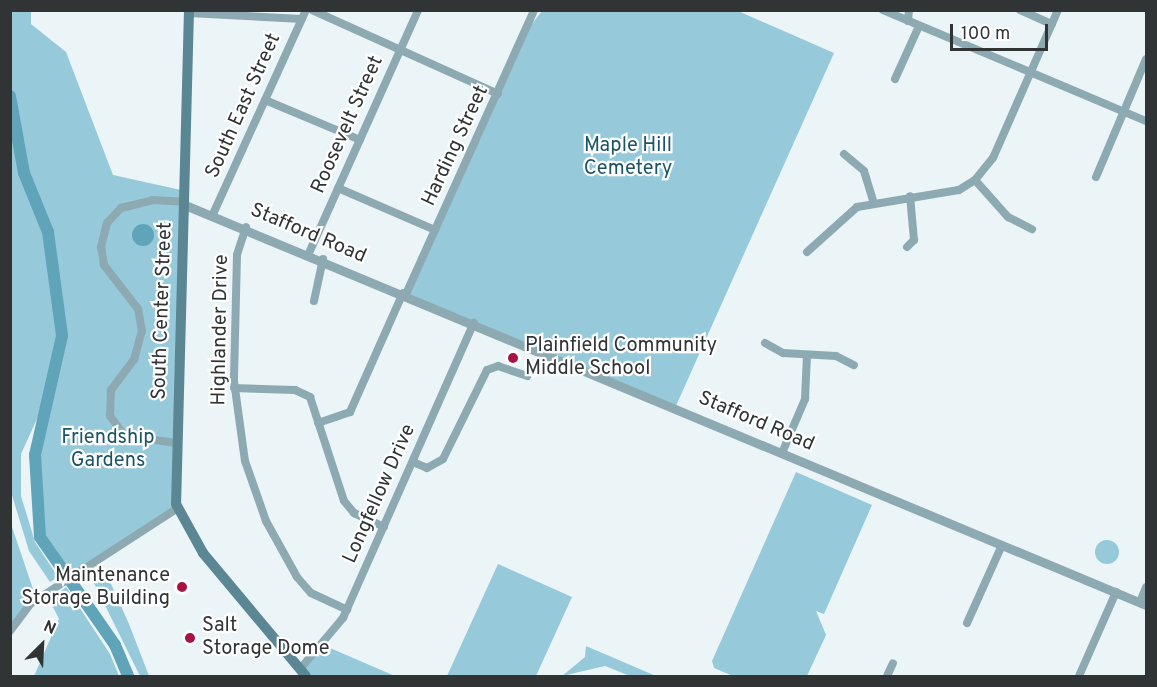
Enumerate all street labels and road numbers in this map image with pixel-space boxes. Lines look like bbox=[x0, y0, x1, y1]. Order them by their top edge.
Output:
street label: South East Street bbox=[201, 30, 287, 182]
street label: Roosevelt Street bbox=[307, 52, 389, 198]
street label: Harding Street bbox=[418, 82, 494, 210]
street label: Stafford Road bbox=[246, 199, 370, 269]
street label: South Center Street bbox=[148, 222, 178, 400]
street label: Highlander Drive bbox=[208, 254, 234, 406]
street label: Stafford Road bbox=[694, 387, 818, 457]
street label: Longfellow Drive bbox=[339, 421, 421, 567]

